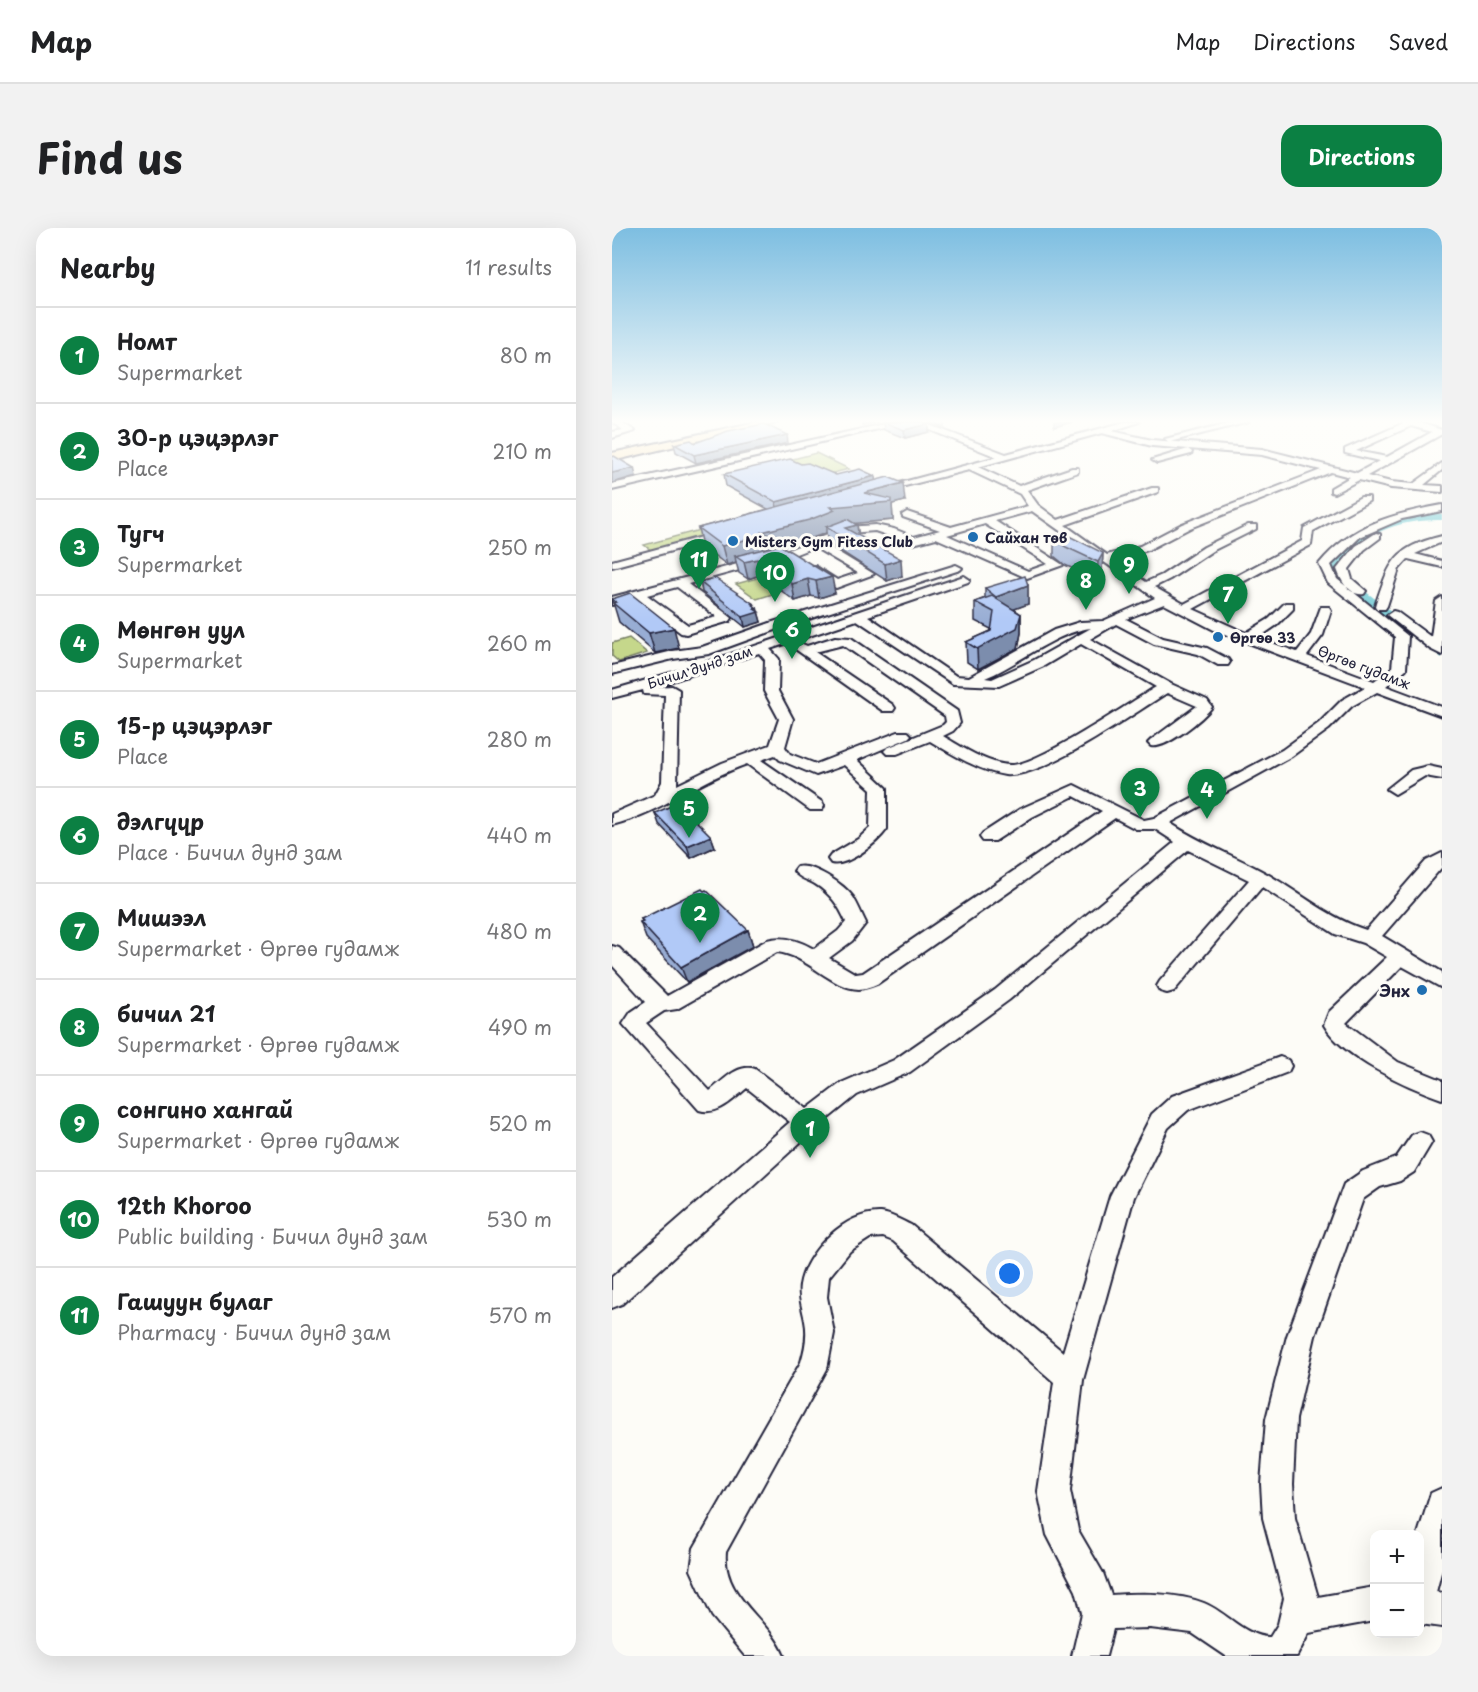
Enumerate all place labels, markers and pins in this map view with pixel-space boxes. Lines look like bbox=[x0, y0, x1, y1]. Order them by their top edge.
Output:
place label: Сайхан төв bbox=[985, 527, 1068, 548]
marker: Сайхан төв bbox=[966, 530, 980, 544]
place label: Misters Gym Fitess Club bbox=[745, 531, 913, 552]
marker: Misters Gym Fitess Club bbox=[726, 534, 740, 548]
pin: 11 bbox=[680, 540, 718, 589]
pin: 9 bbox=[1110, 544, 1148, 594]
pin: 10 bbox=[756, 552, 794, 602]
pin: 8 bbox=[1066, 560, 1106, 610]
pin: 7 bbox=[1208, 574, 1248, 624]
pin: 6 bbox=[772, 610, 812, 659]
place label: Өргөө 33 bbox=[1230, 627, 1295, 648]
marker: Өргөө 33 bbox=[1211, 630, 1225, 644]
pin: 3 bbox=[1120, 768, 1160, 818]
pin: 4 bbox=[1188, 770, 1226, 819]
pin: 5 bbox=[670, 788, 709, 838]
pin: 2 bbox=[680, 894, 719, 943]
place label: Энх bbox=[1379, 978, 1410, 1002]
marker: Энх bbox=[1415, 983, 1429, 997]
pin: 1 bbox=[790, 1108, 830, 1158]

